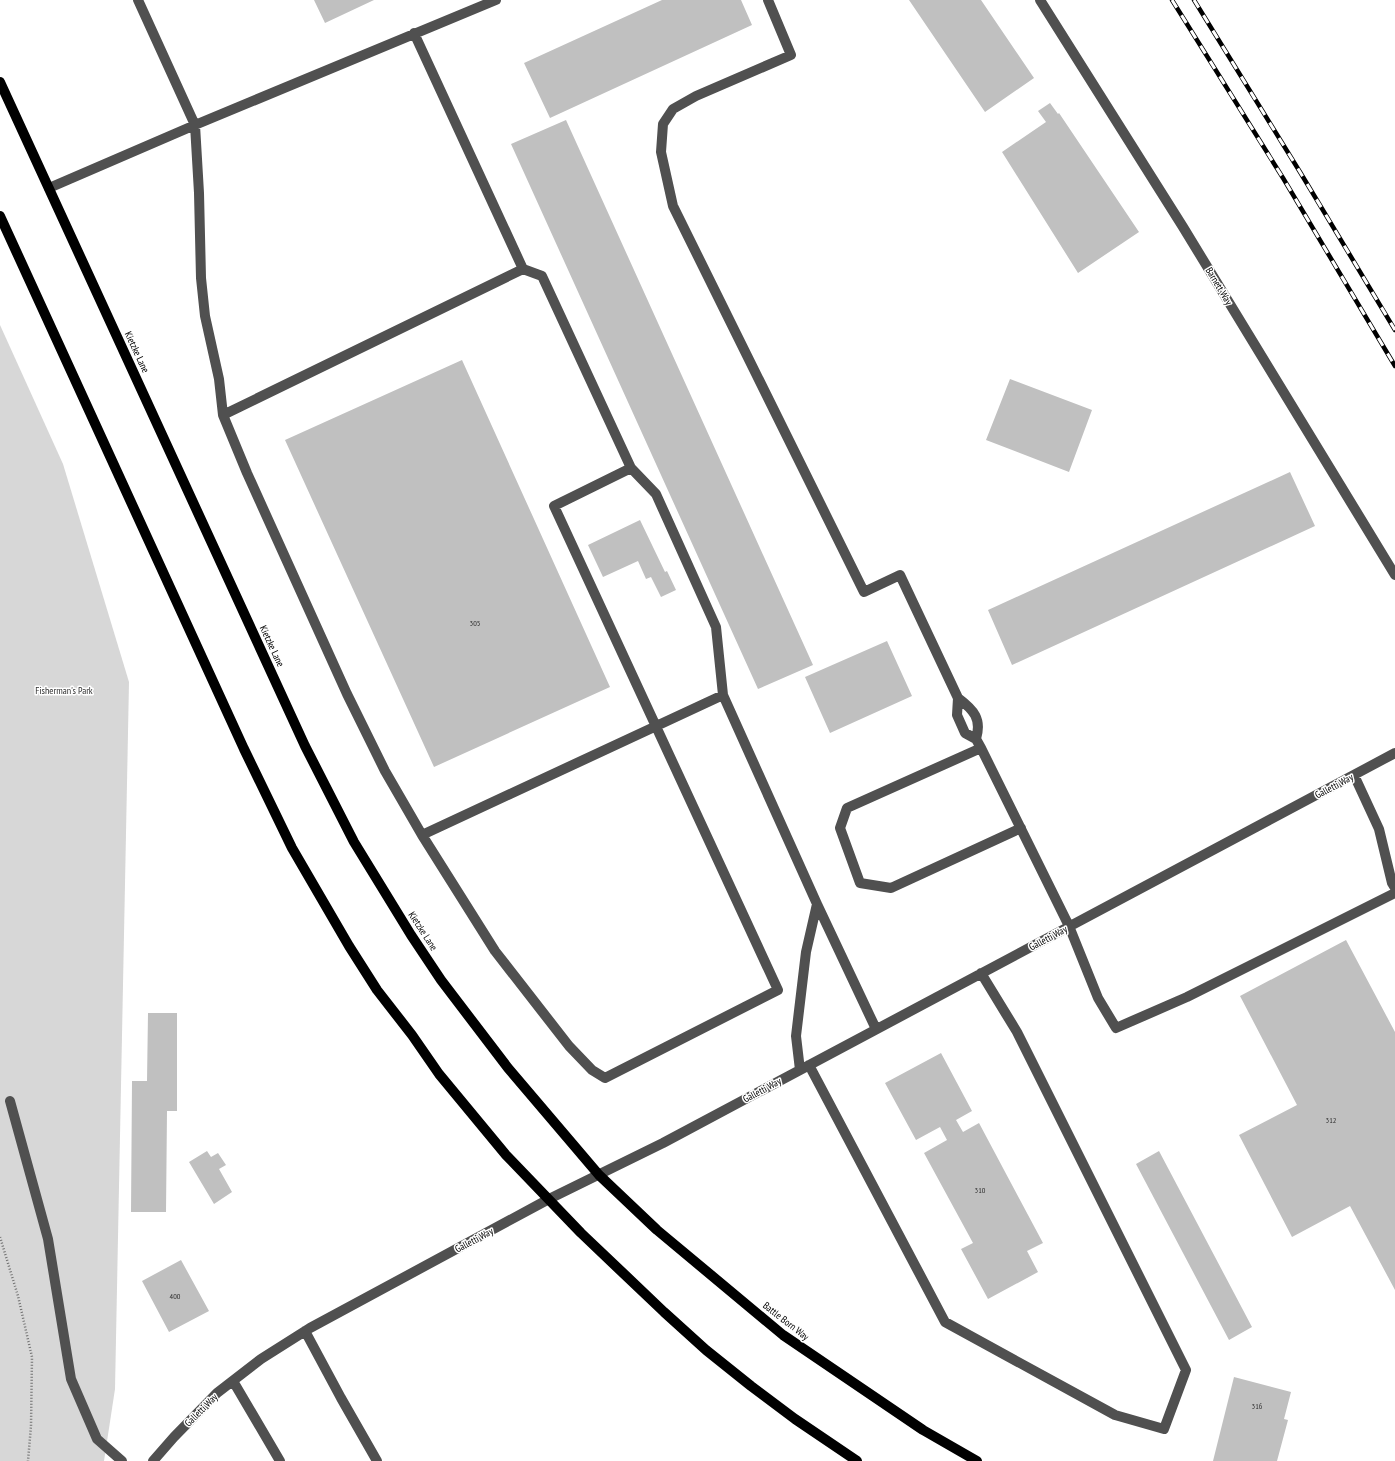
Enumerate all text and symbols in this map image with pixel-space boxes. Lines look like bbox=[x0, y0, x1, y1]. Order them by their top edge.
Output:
street label: Barnett Way bbox=[1203, 265, 1235, 307]
street label: Kietzke Lane bbox=[122, 329, 152, 375]
house number: 305 bbox=[470, 618, 480, 628]
street label: Kietzke Lane bbox=[257, 623, 287, 669]
park label: Fisherman's Park bbox=[35, 684, 93, 697]
street label: Galletti Way bbox=[1313, 770, 1356, 801]
street label: Kietzke Lane bbox=[406, 909, 440, 953]
street label: Galletti Way bbox=[1027, 922, 1070, 953]
street label: Galletti Way bbox=[741, 1074, 784, 1105]
house number: 312 bbox=[1326, 1115, 1337, 1125]
house number: 310 bbox=[975, 1185, 986, 1195]
street label: Galletti Way bbox=[453, 1224, 496, 1255]
house number: 400 bbox=[170, 1291, 181, 1301]
street label: Battle Born Way bbox=[760, 1299, 812, 1343]
street label: Galletti Way bbox=[182, 1391, 220, 1429]
house number: 316 bbox=[1252, 1401, 1263, 1411]

